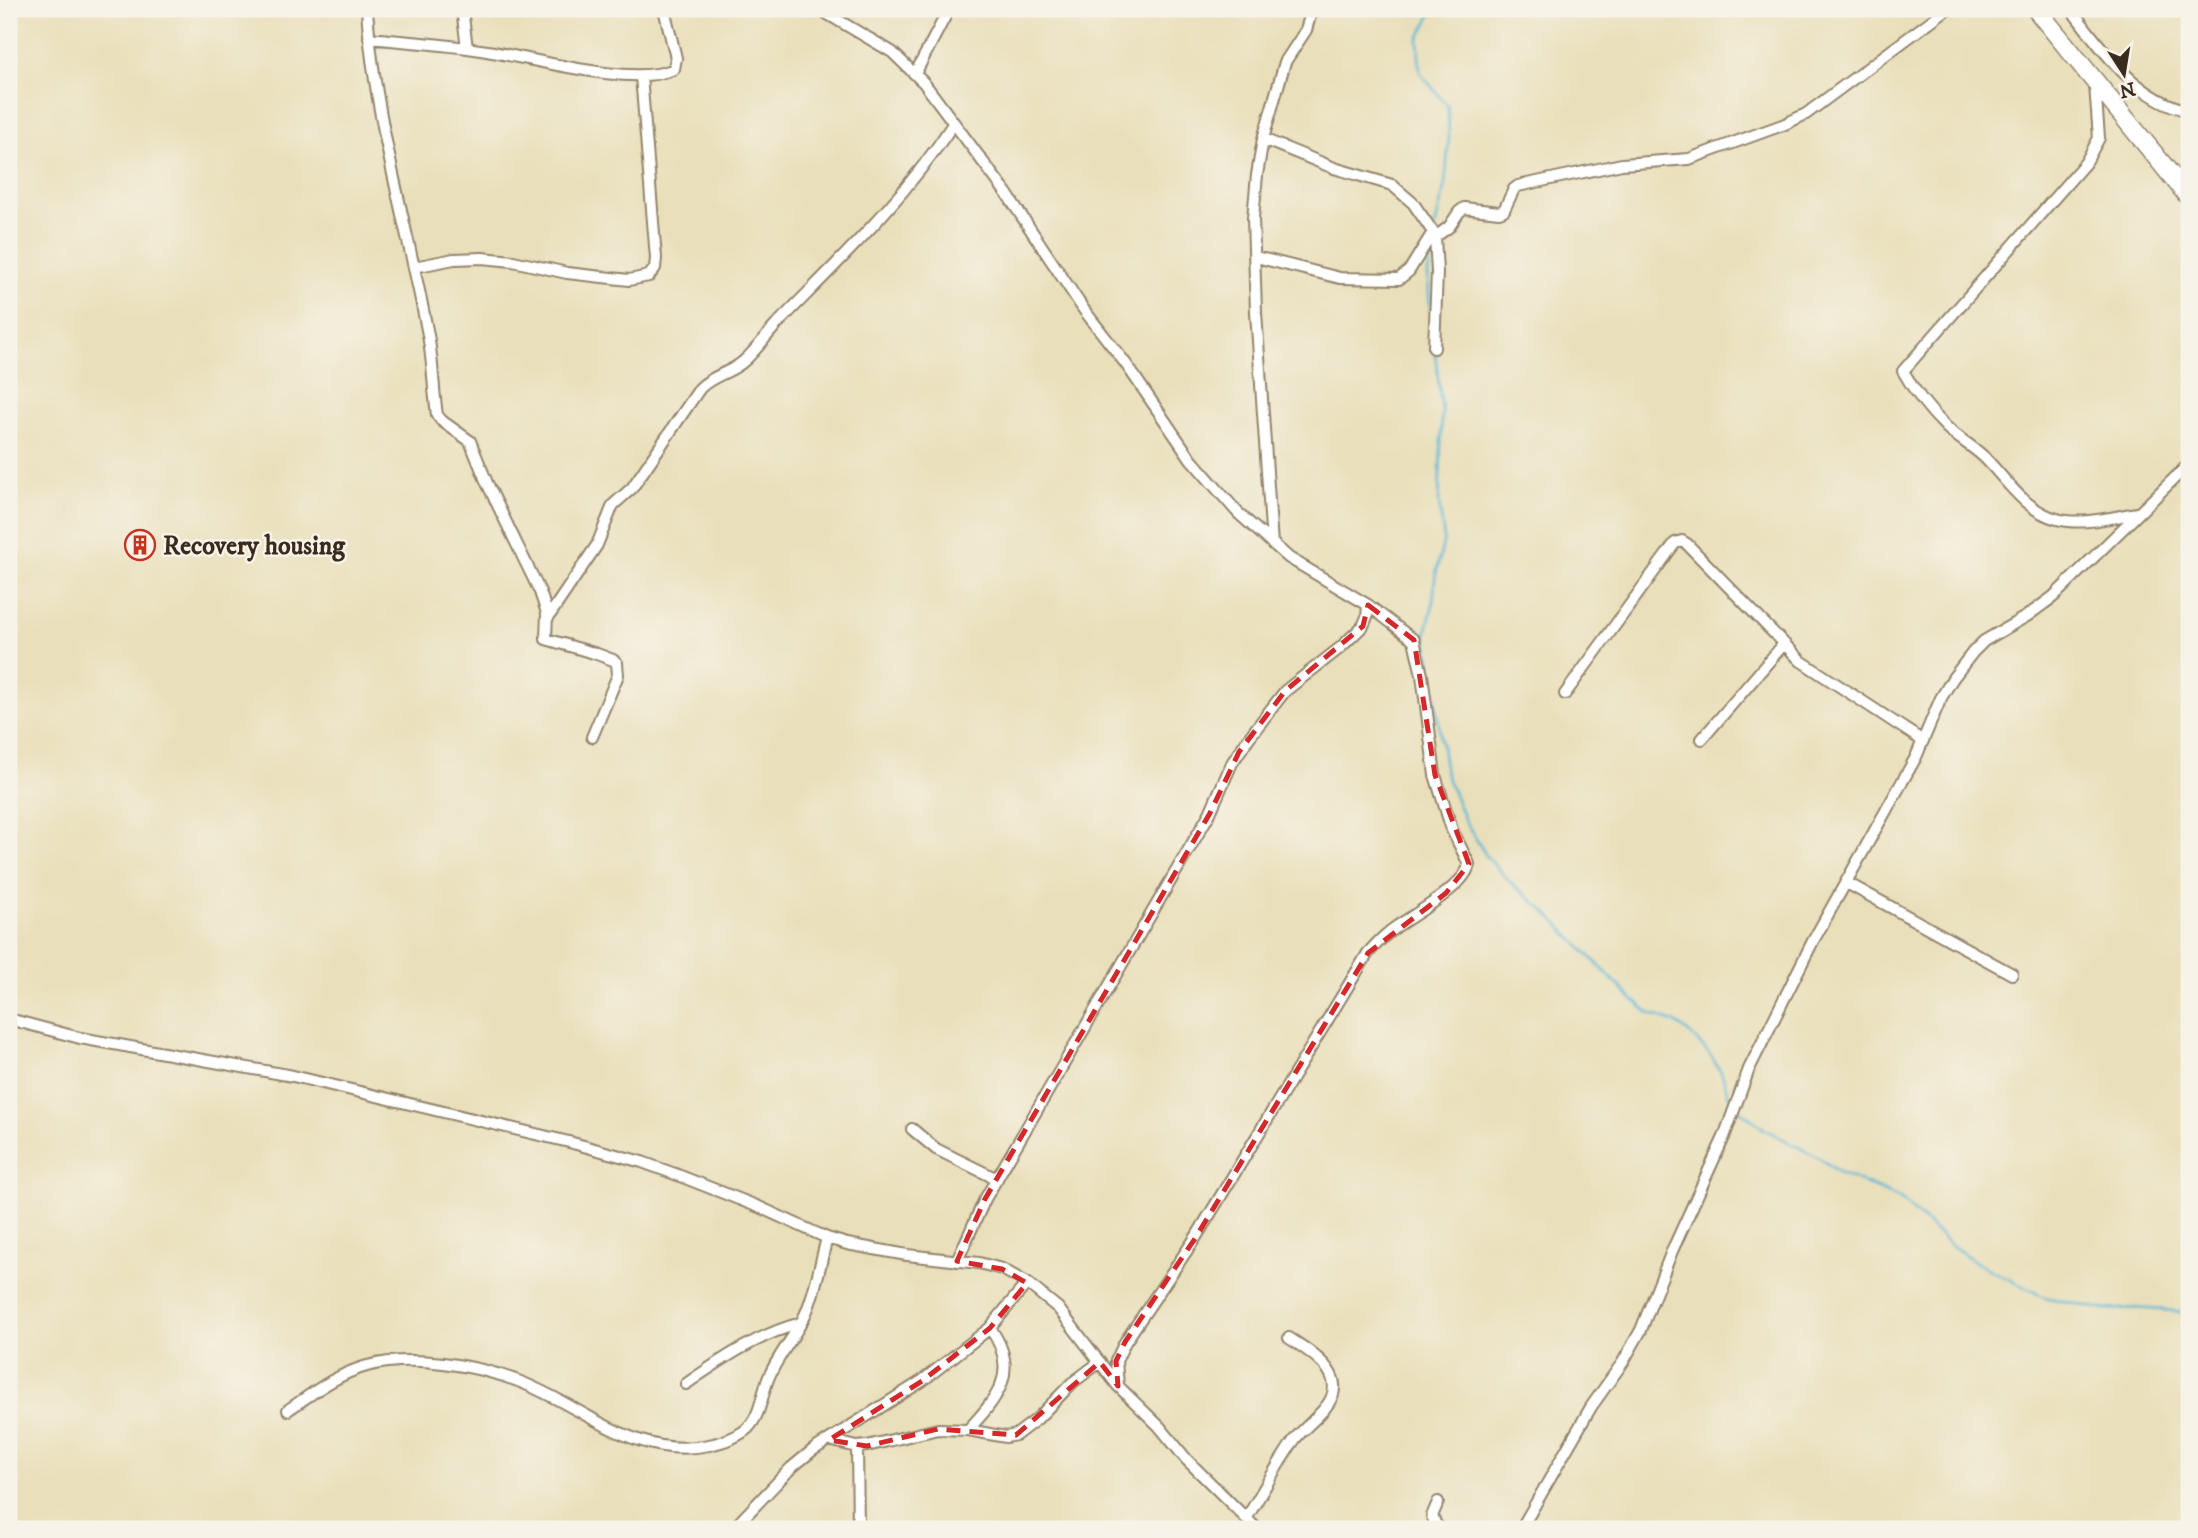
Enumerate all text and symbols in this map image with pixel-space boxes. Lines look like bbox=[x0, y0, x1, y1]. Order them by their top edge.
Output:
north arrow bbox=[2090, 38, 2160, 108]
text: N bbox=[2117, 76, 2137, 102]
building icon: Recovery housing bbox=[123, 528, 157, 562]
place label: Recovery housing bbox=[163, 530, 346, 563]

